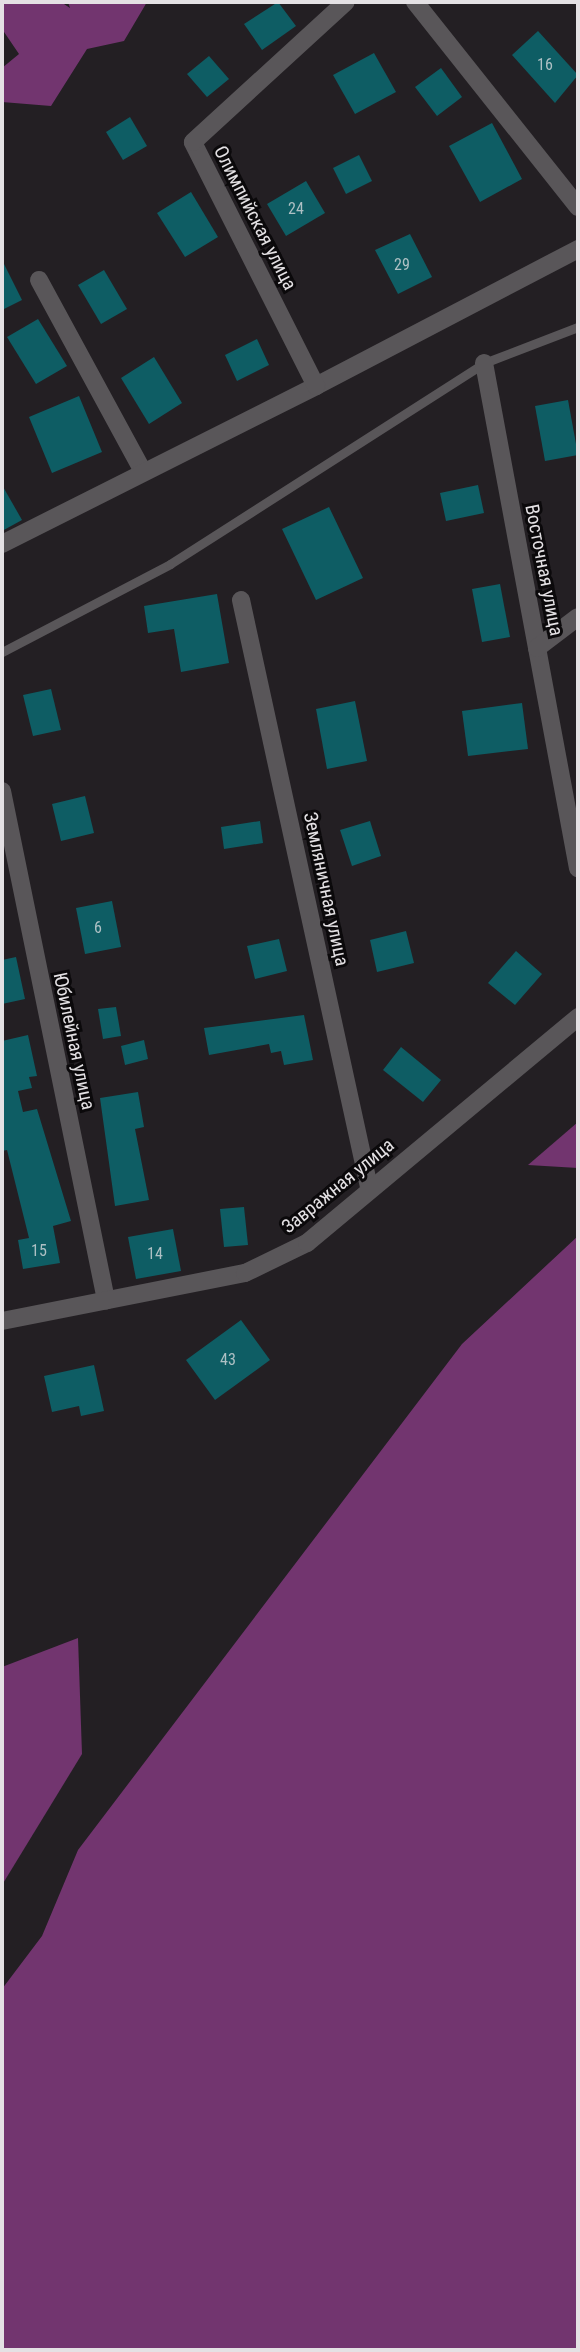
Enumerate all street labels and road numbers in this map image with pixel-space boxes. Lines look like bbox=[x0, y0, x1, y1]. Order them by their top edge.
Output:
street label: Олимпийская улица bbox=[209, 142, 301, 294]
street label: Восточная улица bbox=[520, 502, 568, 638]
street label: Земляничная улица bbox=[299, 810, 353, 968]
street label: Юбилейная улица bbox=[48, 970, 100, 1112]
street label: Завражная улица bbox=[277, 1134, 399, 1238]

